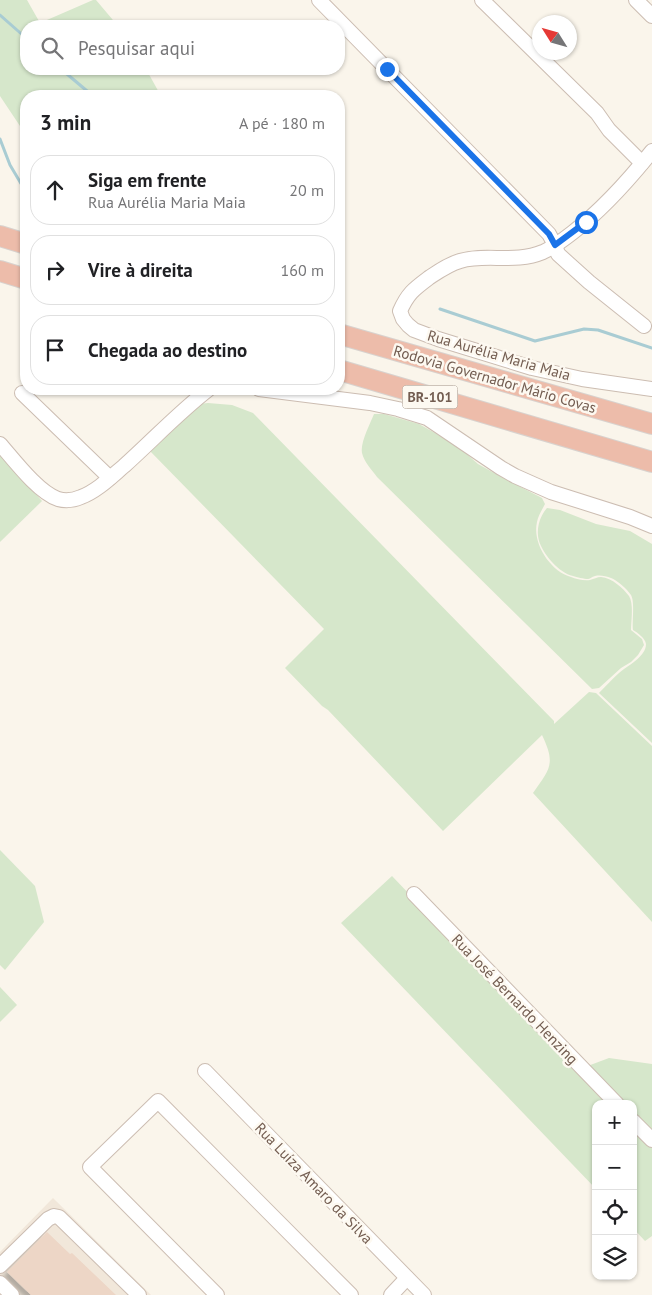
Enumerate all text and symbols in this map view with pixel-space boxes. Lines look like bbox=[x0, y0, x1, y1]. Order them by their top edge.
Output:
north arrow bbox=[532, 15, 577, 60]
search box bbox=[20, 20, 345, 75]
icon: search bbox=[38, 34, 66, 62]
text: Pesquisar aqui bbox=[78, 36, 195, 60]
route end bbox=[376, 58, 399, 81]
text: 3 min bbox=[40, 109, 91, 136]
text: A pé · 180 m bbox=[239, 113, 325, 133]
text: Siga em frente bbox=[88, 168, 206, 192]
icon: ahead bbox=[41, 176, 69, 204]
text: 20 m bbox=[289, 180, 324, 200]
text: Rua Aurélia Maria Maia bbox=[88, 192, 246, 212]
route start bbox=[575, 211, 598, 234]
icon: right bbox=[41, 256, 69, 284]
text: Vire à direita bbox=[88, 258, 193, 282]
text: 160 m bbox=[281, 260, 324, 280]
street label: Rua Aurélia Maria Maia bbox=[425, 325, 573, 385]
icon: arrive bbox=[41, 336, 69, 364]
text: Chegada ao destino bbox=[88, 338, 247, 362]
street label: Rodovia Governador Mário Covas bbox=[391, 341, 599, 417]
road number: BR-101 bbox=[402, 386, 458, 408]
street label: Rua José Bernardo Henzing bbox=[448, 930, 582, 1068]
map controls bbox=[592, 1100, 637, 1280]
button: + bbox=[592, 1100, 637, 1145]
street label: Rua Luíza Amaro da Silva bbox=[251, 1118, 377, 1248]
button: − bbox=[592, 1145, 637, 1190]
button: locate bbox=[592, 1190, 637, 1235]
button: layers bbox=[592, 1235, 637, 1280]

